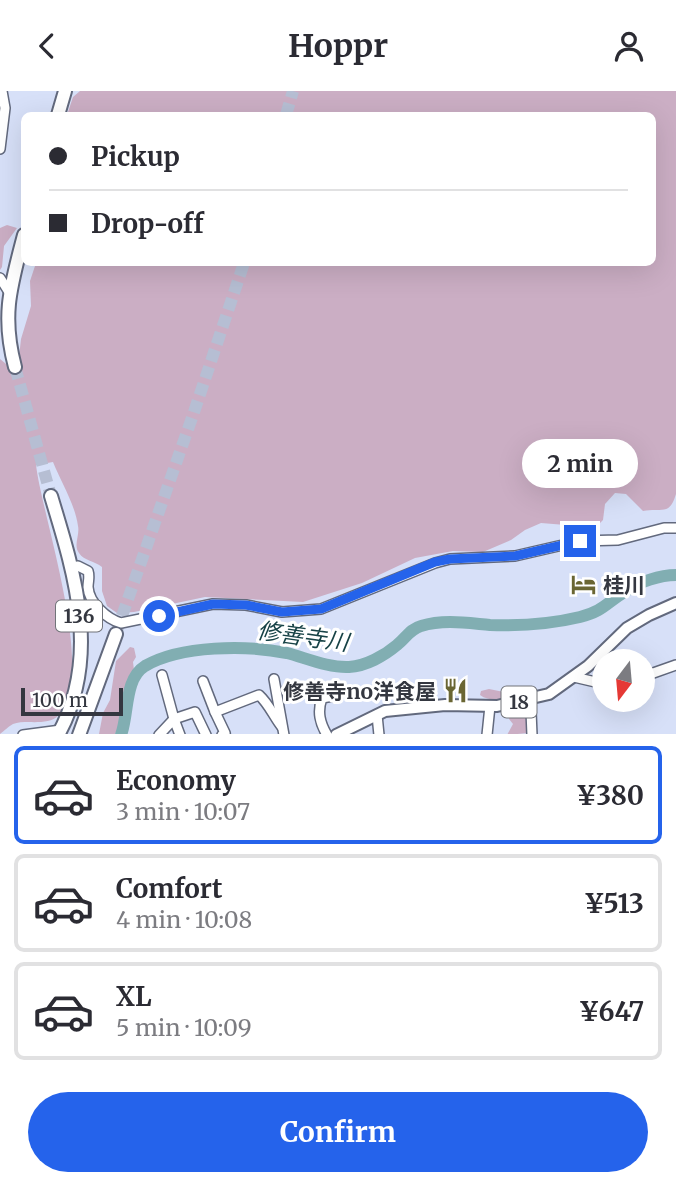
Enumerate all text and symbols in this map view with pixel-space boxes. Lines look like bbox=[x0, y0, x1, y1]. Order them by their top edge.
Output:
text: Hoppr bbox=[288, 26, 388, 66]
icon: back bbox=[28, 27, 66, 65]
icon: person bbox=[610, 27, 648, 65]
text: Pickup bbox=[91, 140, 180, 173]
text: Drop-off bbox=[91, 207, 204, 240]
callout: 2 min bbox=[522, 440, 638, 489]
text: 2 min bbox=[547, 449, 613, 478]
route end bbox=[564, 525, 596, 557]
hotel icon: 桂川 bbox=[569, 571, 597, 599]
place label: 桂川 bbox=[603, 572, 645, 599]
route start bbox=[143, 600, 175, 632]
road number: 136 bbox=[56, 601, 102, 631]
water label: 修善寺川 bbox=[255, 615, 354, 657]
north arrow bbox=[592, 649, 654, 712]
map controls bbox=[592, 649, 655, 712]
restaurant icon: 修善寺no洋食屋 bbox=[442, 677, 470, 705]
place label: 修善寺no洋食屋 bbox=[283, 678, 436, 705]
scale bar bbox=[21, 685, 122, 717]
road number: 18 bbox=[502, 687, 536, 717]
text: 100 m bbox=[32, 688, 88, 712]
icon: car bbox=[32, 764, 95, 827]
text: Economy bbox=[116, 764, 236, 797]
text: ¥380 bbox=[576, 779, 644, 812]
text: 3 min · 10:07 bbox=[116, 797, 250, 826]
icon: car bbox=[32, 872, 95, 935]
text: Comfort bbox=[116, 872, 222, 905]
text: ¥513 bbox=[584, 887, 644, 920]
text: 4 min · 10:08 bbox=[116, 905, 252, 934]
icon: car bbox=[32, 980, 95, 1043]
text: XL bbox=[116, 980, 152, 1013]
text: ¥647 bbox=[579, 995, 644, 1028]
text: 5 min · 10:09 bbox=[116, 1013, 252, 1042]
button: Confirm bbox=[28, 1092, 648, 1172]

